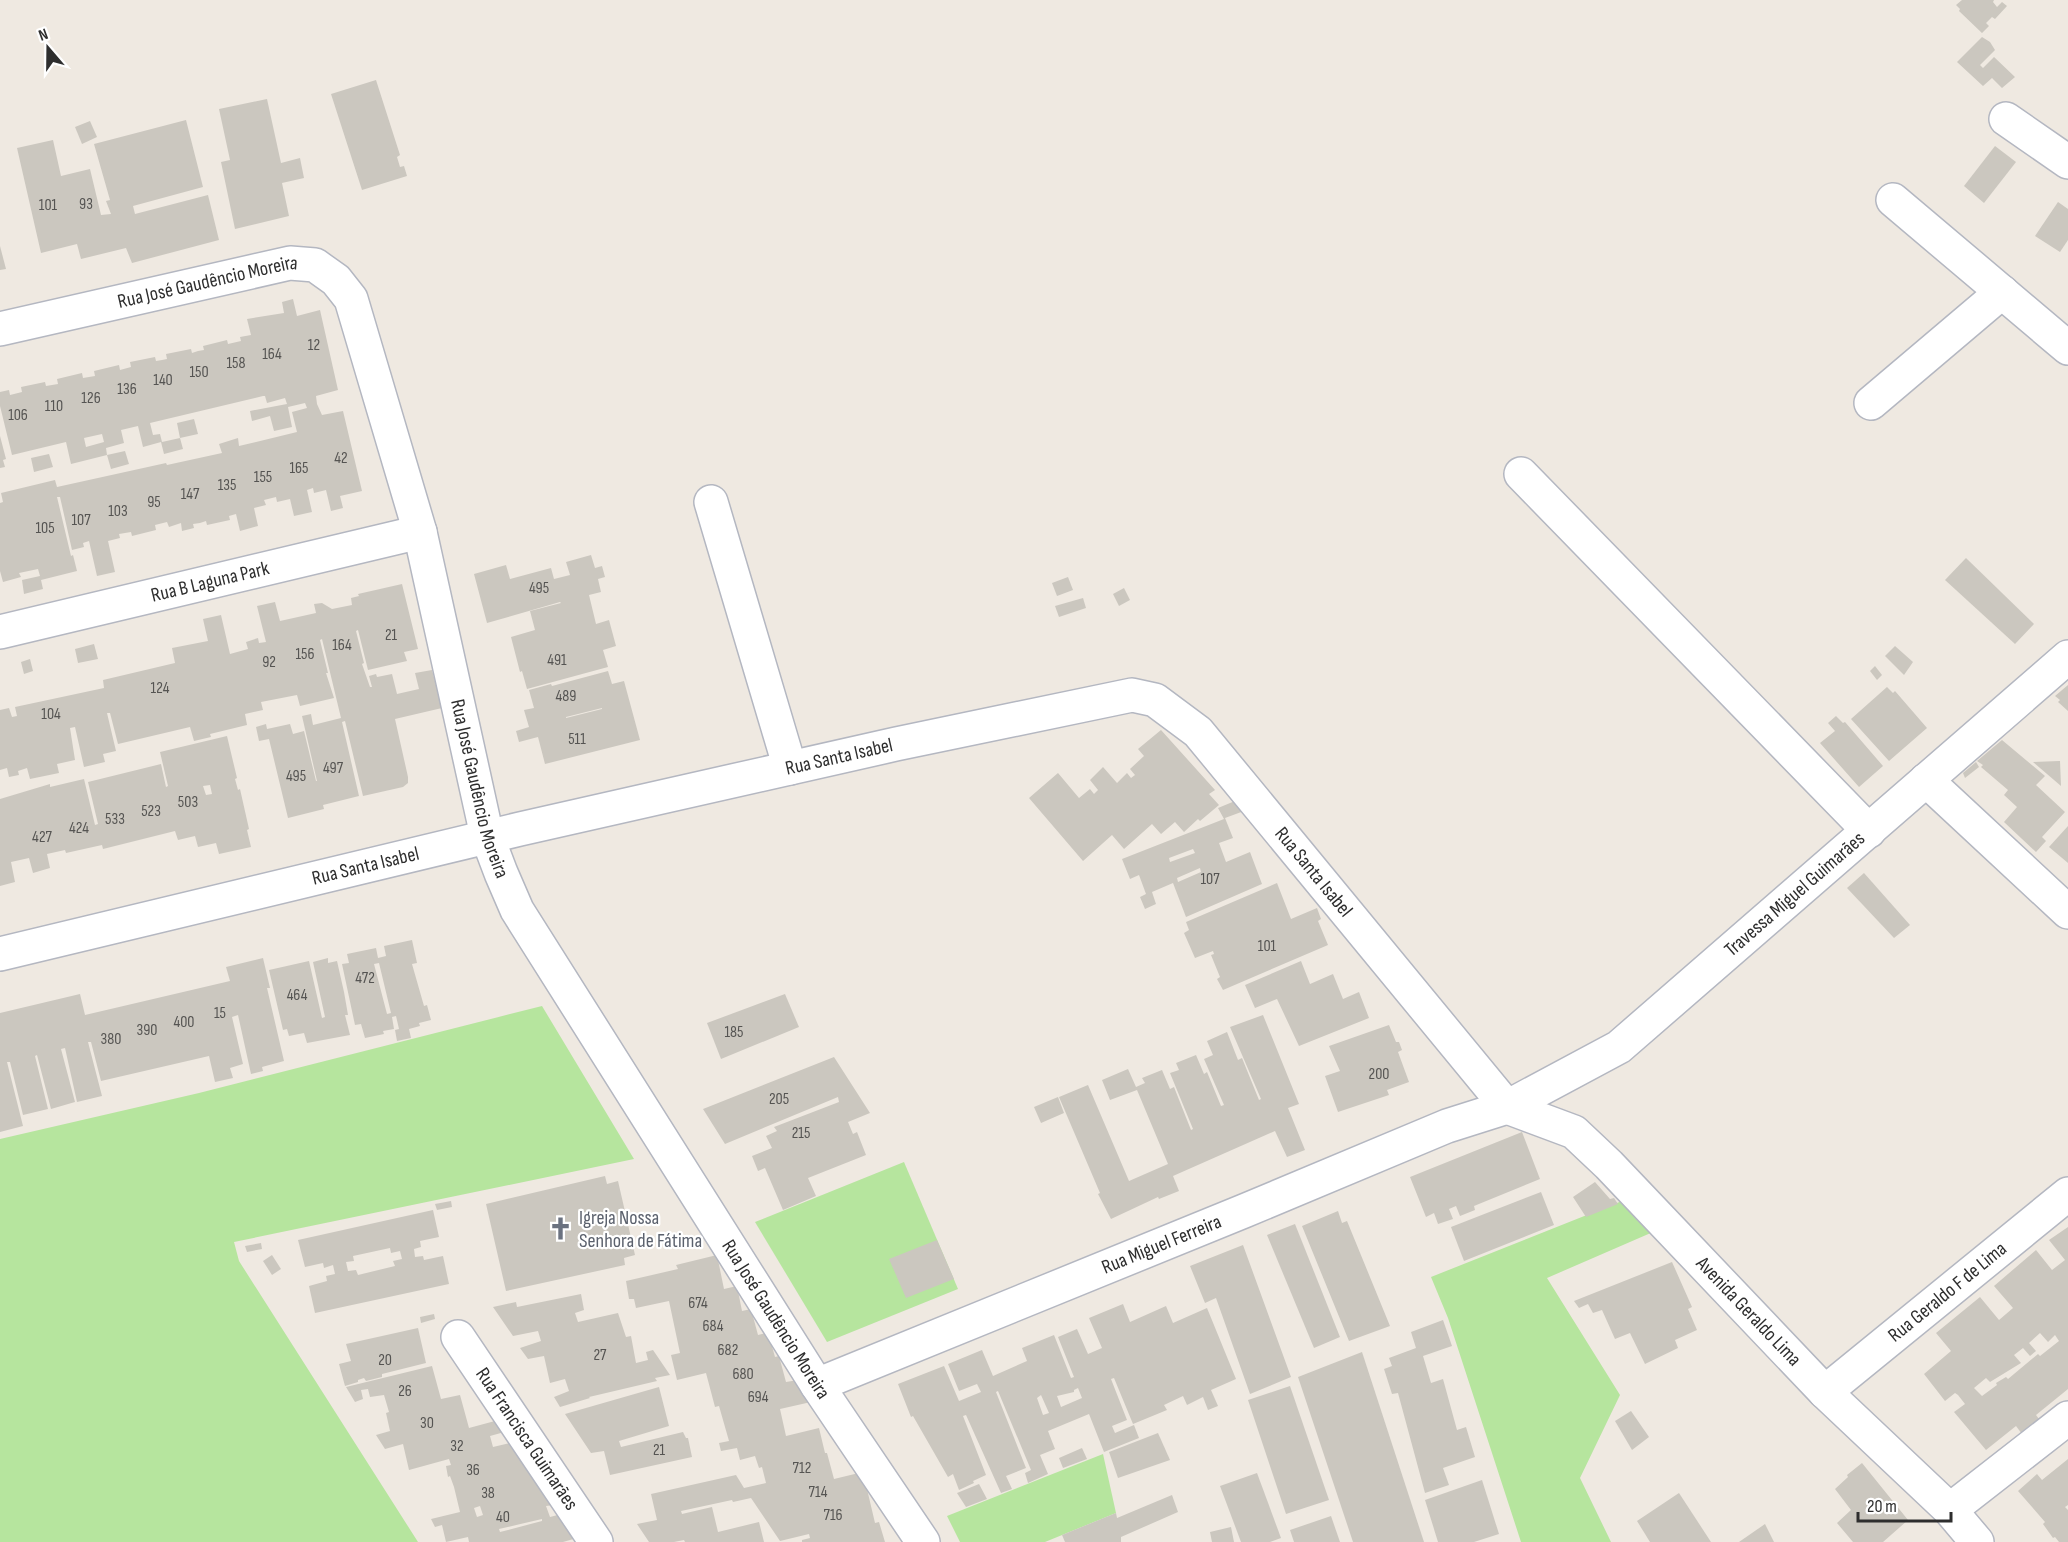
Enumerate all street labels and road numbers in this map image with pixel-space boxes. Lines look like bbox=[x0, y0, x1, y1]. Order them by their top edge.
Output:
street label: Rua José Gaudêncio Moreira bbox=[115, 251, 299, 314]
street label: Rua B Laguna Park bbox=[149, 556, 272, 608]
street label: Rua José Gaudêncio Moreira bbox=[445, 697, 514, 882]
street label: Rua Santa Isabel bbox=[783, 733, 895, 781]
street label: Rua Santa Isabel bbox=[1269, 822, 1357, 922]
street label: Travessa Miguel Guimarães bbox=[1720, 827, 1870, 962]
street label: Rua Santa Isabel bbox=[310, 842, 422, 891]
street label: Rua Miguel Ferreira bbox=[1098, 1210, 1225, 1280]
street label: Rua José Gaudêncio Moreira bbox=[716, 1235, 835, 1404]
street label: Rua Geraldo F de Lima bbox=[1883, 1237, 2012, 1347]
street label: Avenida Geraldo Lima bbox=[1690, 1251, 1806, 1371]
street label: Rua Francisca Guimarães bbox=[470, 1363, 583, 1515]

